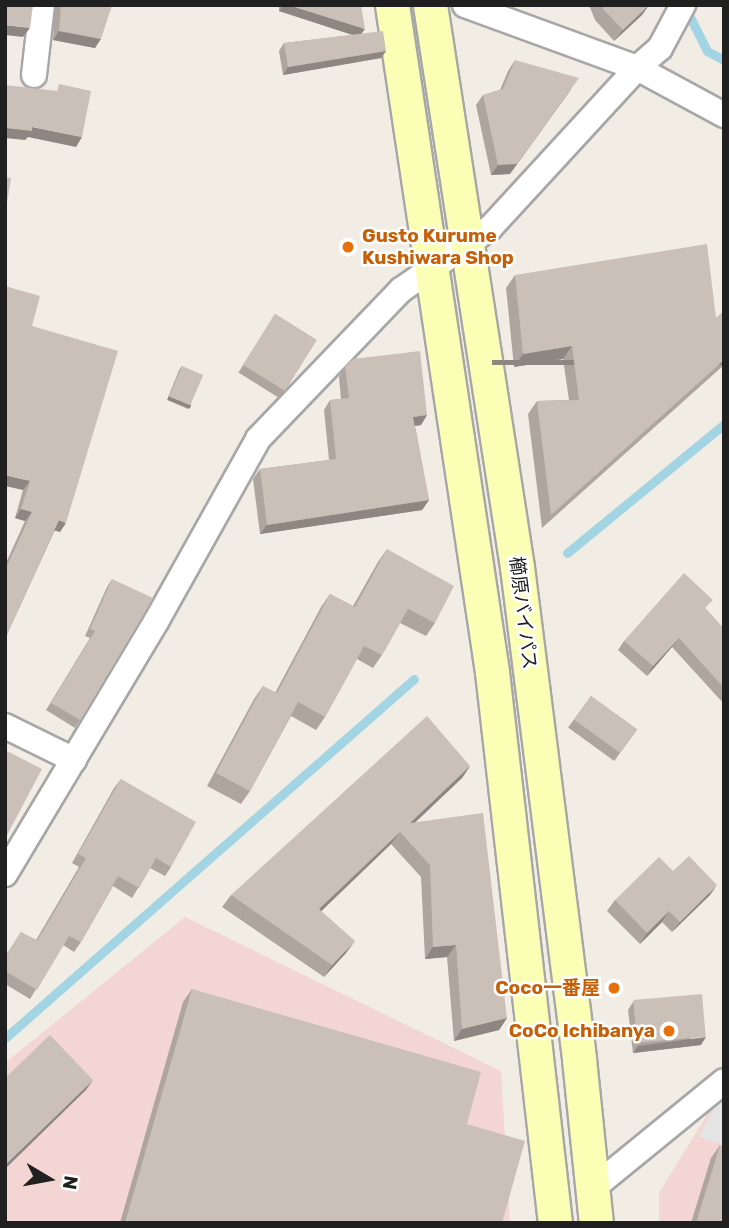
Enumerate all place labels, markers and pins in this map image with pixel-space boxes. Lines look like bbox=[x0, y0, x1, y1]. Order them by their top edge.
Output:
place label: Gusto Kurume Kushiwara Shop bbox=[362, 225, 514, 269]
marker: Gusto Kurume Kushiwara Shop bbox=[340, 239, 356, 255]
place label: Coco一番屋 bbox=[495, 977, 600, 999]
marker: Coco一番屋 bbox=[606, 980, 622, 996]
place label: CoCo Ichibanya bbox=[509, 1020, 655, 1042]
marker: CoCo Ichibanya bbox=[661, 1023, 677, 1039]

